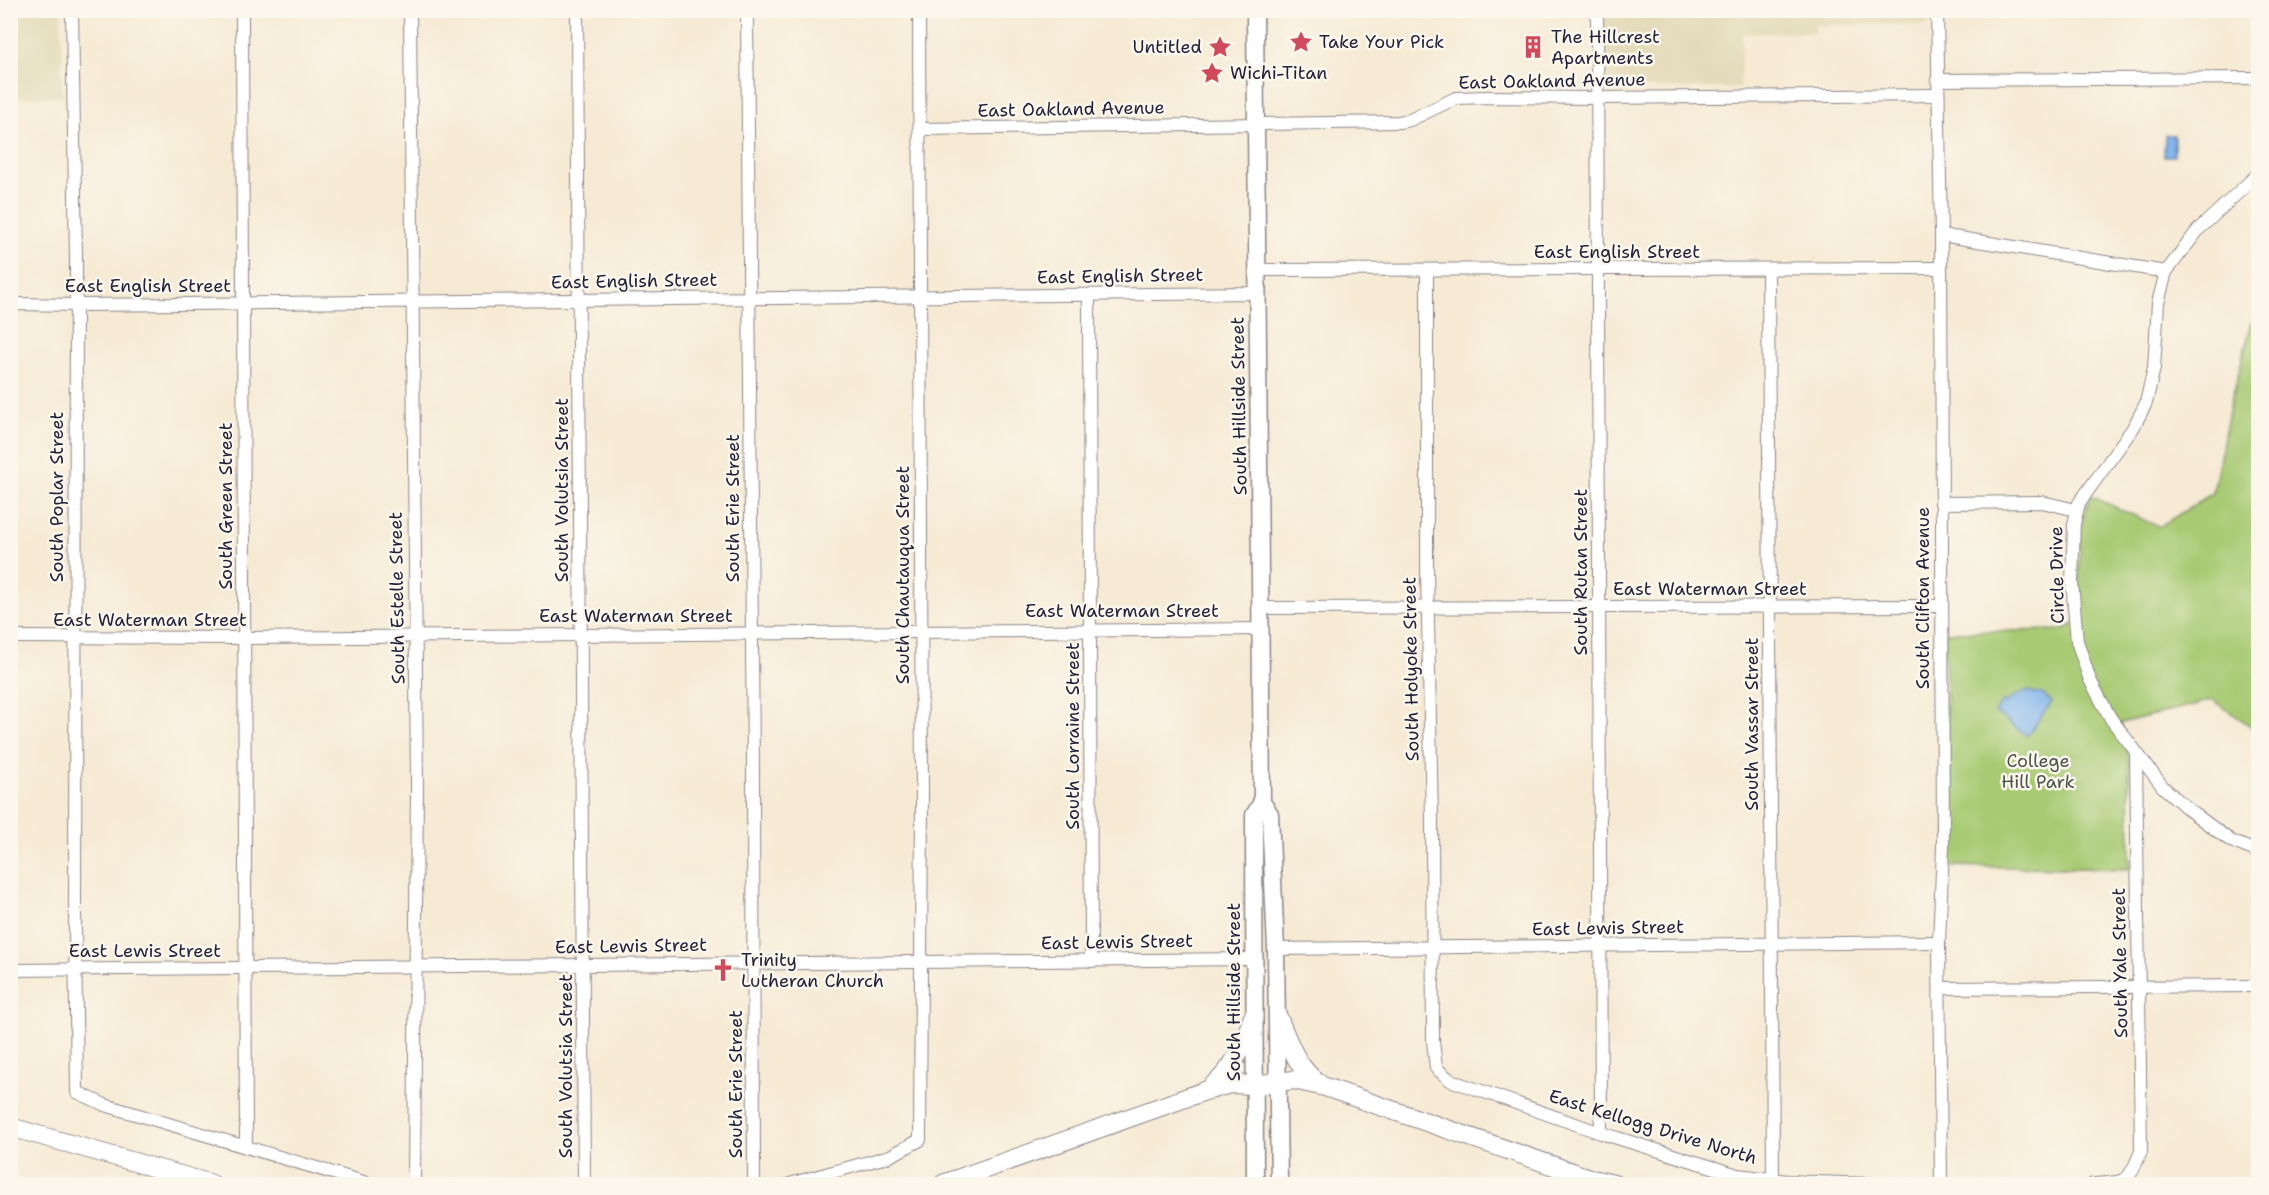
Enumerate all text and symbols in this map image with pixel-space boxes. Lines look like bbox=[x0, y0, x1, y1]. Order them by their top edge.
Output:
place label: The Hillcrest Apartments bbox=[1551, 25, 1660, 70]
place icon: Take Your Pick bbox=[1288, 29, 1314, 55]
place label: Take Your Pick bbox=[1319, 30, 1444, 54]
place icon: Untitled bbox=[1207, 34, 1233, 60]
building icon: The Hillcrest Apartments bbox=[1520, 34, 1546, 60]
place label: Untitled bbox=[1132, 35, 1202, 59]
place icon: Wichi-Titan bbox=[1199, 60, 1225, 86]
place label: Wichi-Titan bbox=[1230, 61, 1327, 85]
street label: East Oakland Avenue bbox=[1458, 67, 1646, 95]
street label: East Oakland Avenue bbox=[977, 95, 1165, 123]
street label: East English Street bbox=[1534, 240, 1700, 264]
street label: East English Street bbox=[1037, 263, 1203, 289]
street label: East English Street bbox=[551, 268, 717, 294]
street label: East English Street bbox=[65, 274, 231, 298]
street label: South Hillside Street bbox=[1225, 316, 1253, 495]
street label: South Volutsia Street bbox=[550, 398, 574, 582]
street label: South Poplar Street bbox=[45, 412, 69, 582]
street label: South Green Street bbox=[214, 422, 238, 590]
street label: South Erie Street bbox=[721, 434, 745, 582]
street label: South Chautauqua Street bbox=[891, 466, 915, 684]
street label: South Rutan Street bbox=[1569, 488, 1593, 655]
street label: South Clifton Avenue bbox=[1911, 507, 1935, 689]
street label: South Estelle Street bbox=[383, 511, 411, 685]
street label: Circle Drive bbox=[2044, 526, 2070, 624]
street label: South Holyoke Street bbox=[1397, 576, 1425, 762]
street label: East Waterman Street bbox=[1613, 577, 1807, 601]
street label: East Waterman Street bbox=[1025, 599, 1219, 623]
street label: East Waterman Street bbox=[539, 604, 733, 628]
street label: East Waterman Street bbox=[53, 608, 247, 632]
street label: South Vassar Street bbox=[1740, 637, 1764, 811]
street label: South Lorraine Street bbox=[1061, 642, 1085, 830]
park label: College Hill Park bbox=[2001, 749, 2075, 794]
street label: South Yale Street bbox=[2107, 887, 2133, 1038]
street label: South Hillside Street bbox=[1222, 903, 1246, 1081]
street label: East Lewis Street bbox=[1532, 915, 1684, 941]
street label: East Lewis Street bbox=[1041, 929, 1193, 955]
street label: East Lewis Street bbox=[555, 933, 707, 959]
street label: East Lewis Street bbox=[69, 939, 221, 963]
place label: Trinity Lutheran Church bbox=[741, 948, 884, 993]
church icon: Trinity Lutheran Church bbox=[710, 957, 736, 983]
street label: South Volutsia Street bbox=[554, 974, 578, 1158]
street label: South Erie Street bbox=[724, 1010, 748, 1158]
street label: East Kellogg Drive North bbox=[1546, 1084, 1760, 1170]

